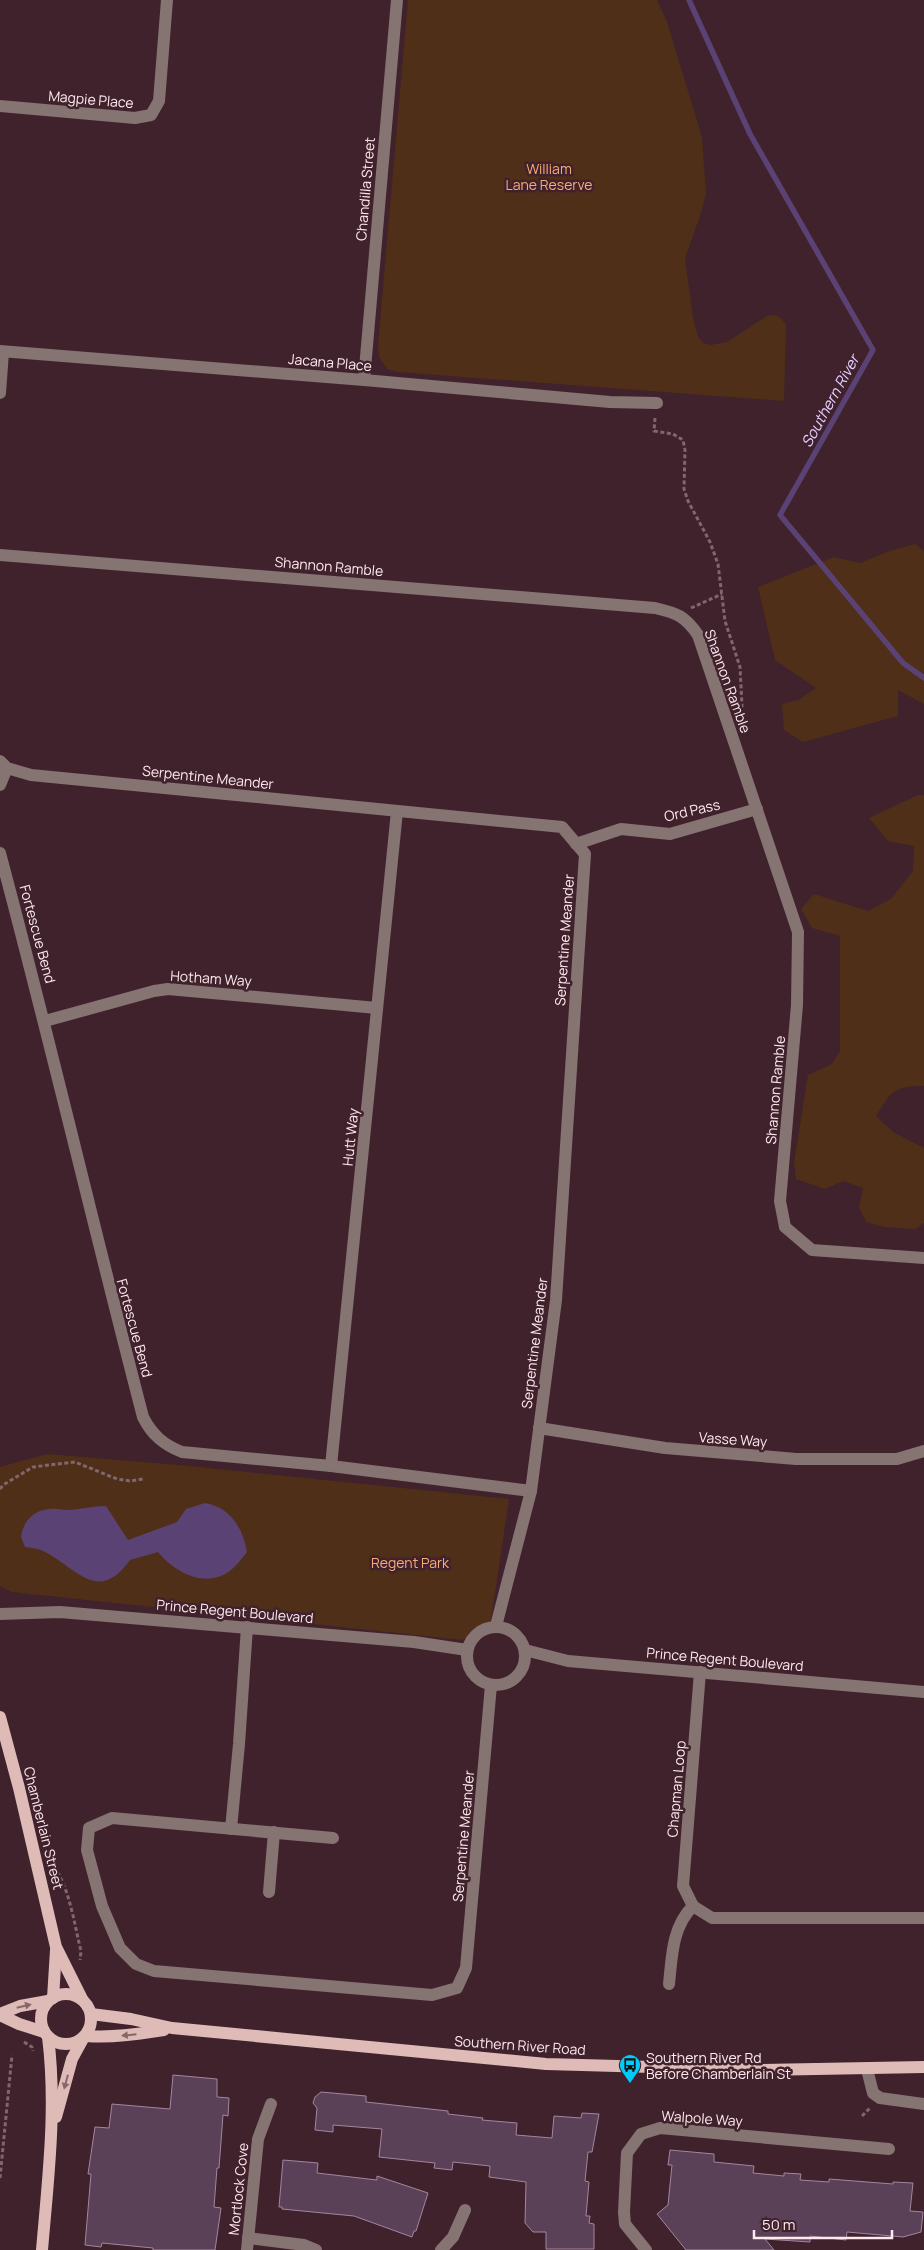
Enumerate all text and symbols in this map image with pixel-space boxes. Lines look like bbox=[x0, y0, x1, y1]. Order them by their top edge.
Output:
street label: Magpie Place bbox=[48, 86, 134, 112]
street label: Chandilla Street bbox=[351, 136, 379, 242]
park label: William Lane Reserve bbox=[506, 159, 592, 194]
street label: Jacana Place bbox=[287, 349, 373, 375]
water label: Southern River bbox=[796, 349, 865, 451]
street label: Shannon Ramble bbox=[274, 552, 384, 580]
street label: Shannon Ramble bbox=[700, 627, 756, 735]
street label: Serpentine Meander bbox=[141, 761, 275, 793]
street label: Ord Pass bbox=[662, 794, 722, 826]
street label: Serpentine Meander bbox=[550, 874, 578, 1006]
street label: Fortescue Bend bbox=[16, 883, 60, 985]
street label: Hotham Way bbox=[170, 966, 253, 990]
street label: Shannon Ramble bbox=[761, 1035, 789, 1145]
street label: Hutt Way bbox=[338, 1106, 363, 1167]
street label: Serpentine Meander bbox=[517, 1276, 551, 1410]
street label: Fortescue Bend bbox=[113, 1277, 157, 1379]
street label: Vasse Way bbox=[698, 1427, 768, 1451]
park label: Regent Park bbox=[371, 1553, 450, 1572]
street label: Prince Regent Boulevard bbox=[156, 1595, 314, 1627]
street label: Prince Regent Boulevard bbox=[646, 1643, 804, 1675]
street label: Chapman Loop bbox=[662, 1740, 690, 1838]
street label: Chamberlain Street bbox=[20, 1765, 69, 1892]
street label: Serpentine Meander bbox=[448, 1769, 478, 1903]
one-way arrow bbox=[16, 2002, 31, 2010]
one-way arrow bbox=[121, 2031, 137, 2039]
street label: Southern River Road bbox=[454, 2031, 586, 2059]
place label: Southern River Rd Before Chamberlain St bbox=[646, 2048, 791, 2083]
bus stop icon: Southern River Rd Before Chamberlain St bbox=[618, 2053, 642, 2084]
one-way arrow bbox=[61, 2075, 69, 2090]
street label: Walpole Way bbox=[661, 2106, 744, 2130]
street label: Mortlock Cove bbox=[224, 2142, 252, 2236]
scale bar bbox=[754, 2208, 892, 2240]
text: 50 m bbox=[762, 2214, 796, 2235]

